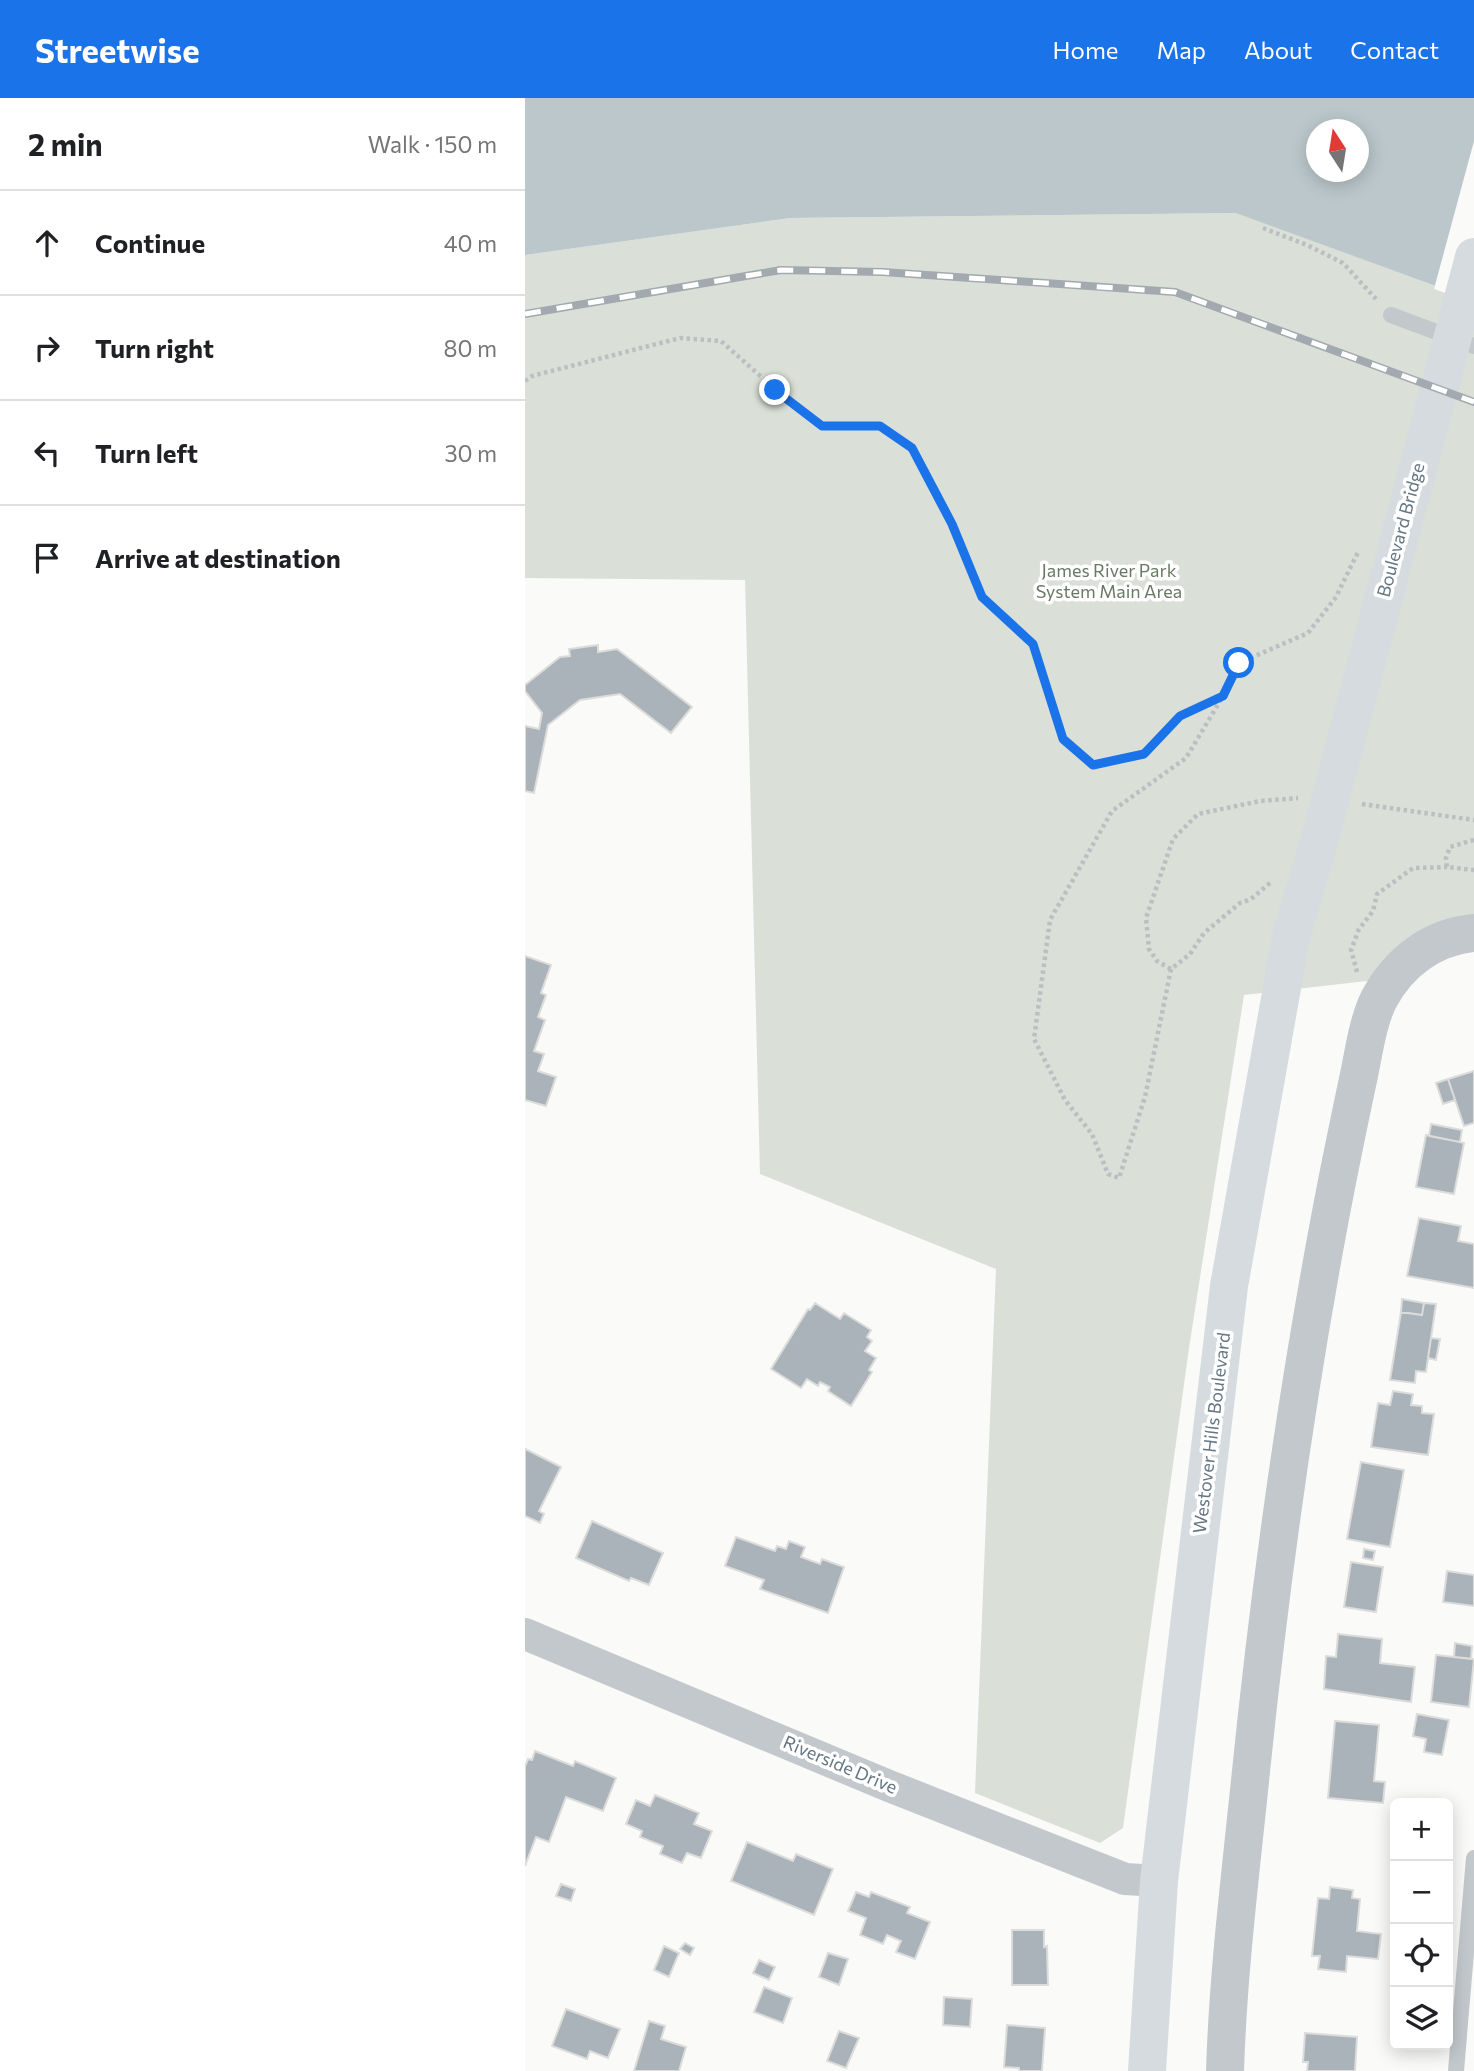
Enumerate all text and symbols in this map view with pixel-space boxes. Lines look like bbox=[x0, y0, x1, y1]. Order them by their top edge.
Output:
text: Streetwise bbox=[35, 29, 200, 70]
text: Home bbox=[1053, 35, 1119, 64]
text: Map bbox=[1157, 35, 1206, 64]
text: About bbox=[1244, 35, 1312, 64]
text: Contact bbox=[1350, 35, 1439, 64]
north arrow bbox=[1306, 119, 1369, 182]
text: 2 min bbox=[28, 125, 103, 162]
text: Walk · 150 m bbox=[368, 130, 497, 158]
icon: ahead bbox=[28, 224, 66, 262]
text: Continue bbox=[95, 227, 205, 258]
text: 40 m bbox=[444, 229, 497, 257]
icon: right bbox=[28, 329, 66, 367]
text: Turn right bbox=[95, 332, 214, 363]
text: 80 m bbox=[444, 334, 497, 362]
route end bbox=[759, 374, 790, 405]
icon: left bbox=[28, 434, 66, 472]
text: Turn left bbox=[95, 437, 198, 468]
text: 30 m bbox=[444, 439, 497, 467]
street label: Boulevard Bridge bbox=[1372, 460, 1429, 599]
icon: arrive bbox=[28, 539, 66, 577]
text: Arrive at destination bbox=[95, 542, 341, 573]
park label: James River Park System Main Area bbox=[1036, 559, 1182, 602]
route start bbox=[1223, 647, 1254, 678]
street label: Westover Hills Boulevard bbox=[1188, 1331, 1234, 1535]
street label: Riverside Drive bbox=[780, 1730, 901, 1798]
map controls bbox=[1390, 1798, 1453, 2050]
button: + bbox=[1390, 1798, 1453, 1861]
button: − bbox=[1390, 1861, 1453, 1924]
button: locate bbox=[1390, 1924, 1453, 1987]
button: layers bbox=[1390, 1987, 1453, 2050]

